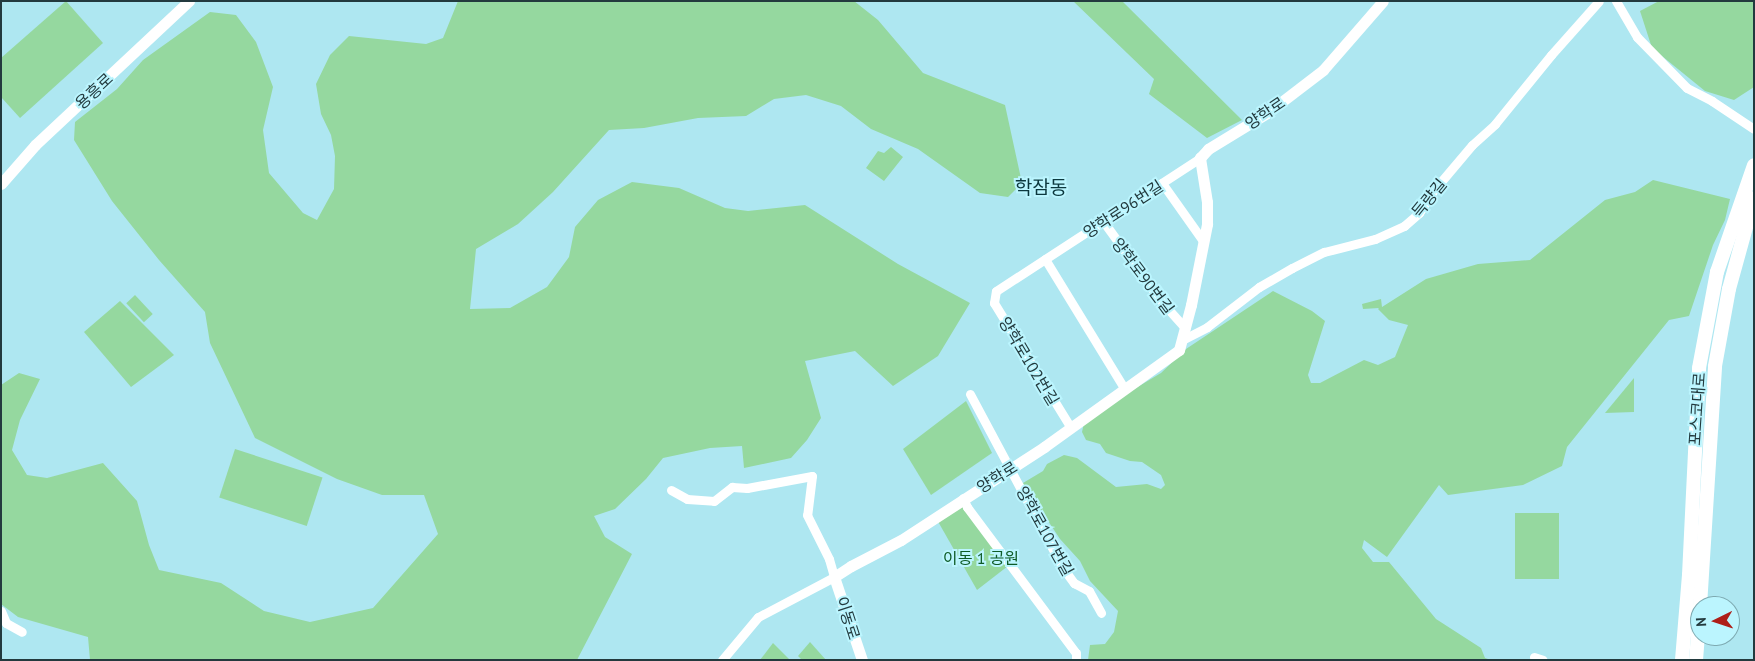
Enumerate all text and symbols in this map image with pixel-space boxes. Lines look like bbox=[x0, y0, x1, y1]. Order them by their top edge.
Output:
street label: 용흥로 bbox=[71, 69, 117, 113]
street label: 양학로 bbox=[1241, 93, 1289, 133]
street label: 득량길 bbox=[1408, 175, 1450, 221]
street label: 양학로96번길 bbox=[1080, 176, 1166, 242]
district label: 학잠동 bbox=[1015, 177, 1067, 199]
street label: 양학로90번길 bbox=[1108, 234, 1178, 318]
street label: 양학로102번길 bbox=[995, 313, 1063, 409]
street label: 포스코대로 bbox=[1685, 372, 1709, 446]
street label: 양학로 bbox=[973, 457, 1021, 497]
street label: 양학로107번길 bbox=[1012, 483, 1078, 579]
park label: 이동 1 공원 bbox=[943, 548, 1019, 568]
street label: 이동로 bbox=[832, 594, 864, 642]
north arrow bbox=[1690, 596, 1740, 646]
text: N bbox=[1692, 617, 1710, 627]

